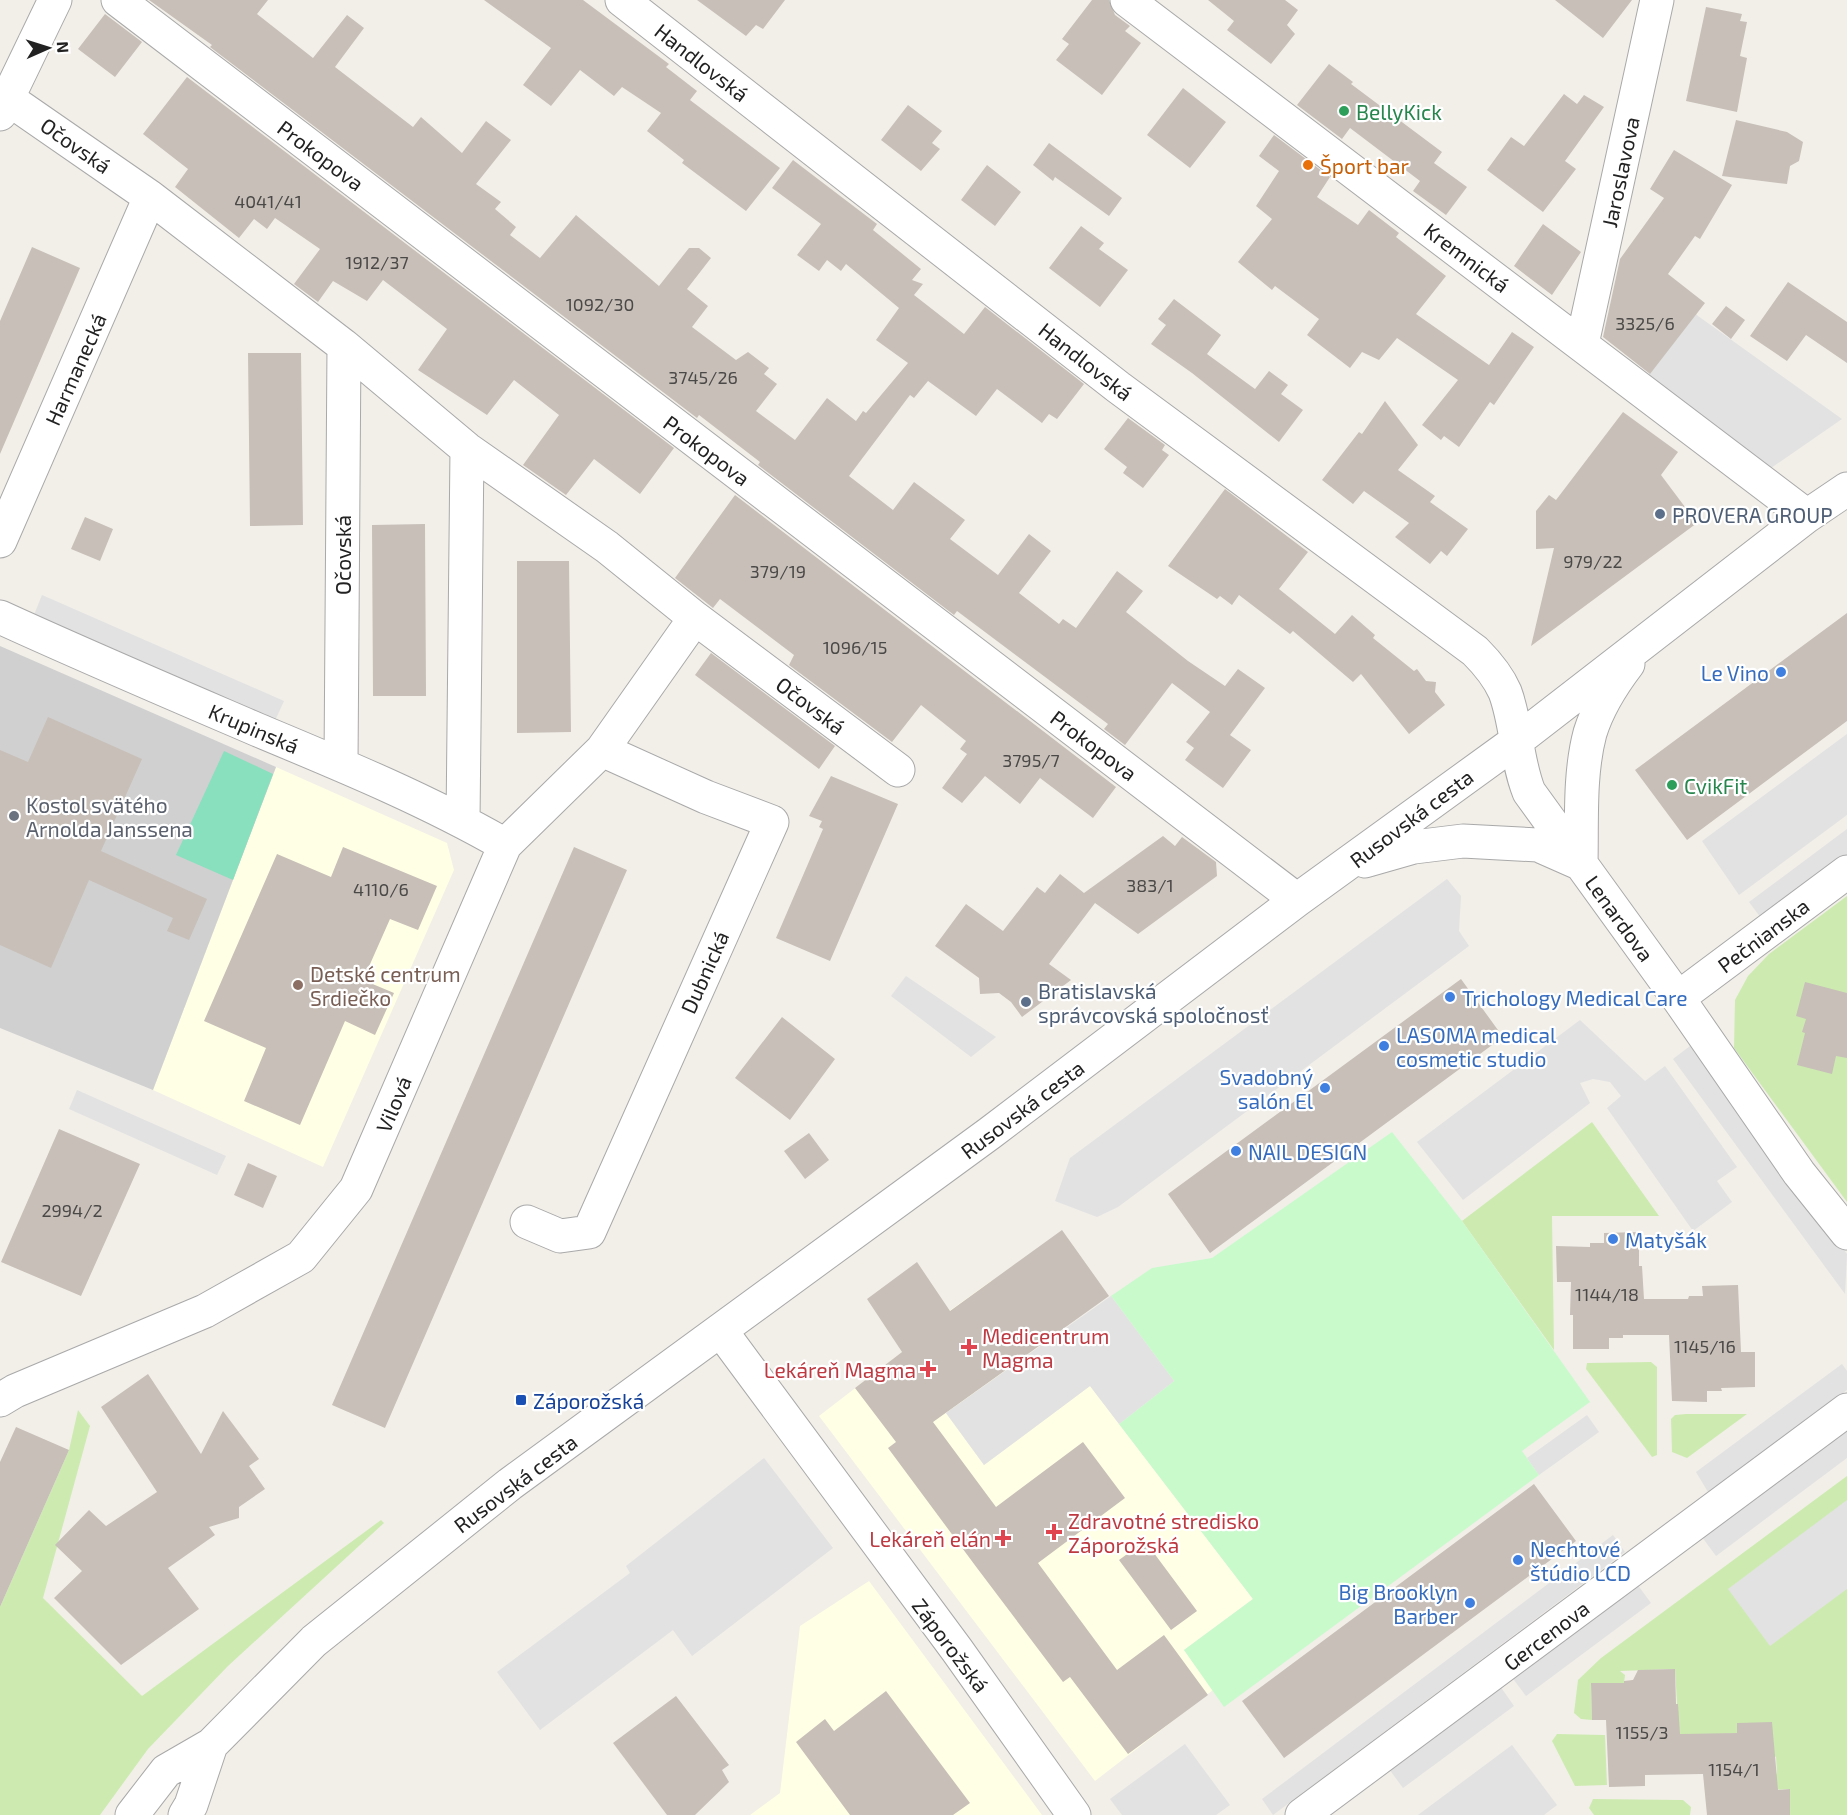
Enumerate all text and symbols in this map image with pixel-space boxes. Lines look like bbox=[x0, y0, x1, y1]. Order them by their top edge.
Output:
north arrow bbox=[18, 18, 78, 78]
street label: Handlovská bbox=[650, 18, 754, 106]
text: N bbox=[54, 41, 73, 53]
place label: BellyKick bbox=[1356, 99, 1442, 124]
marker: BellyKick bbox=[1337, 104, 1351, 118]
street label: Očovská bbox=[36, 112, 116, 178]
street label: Jaroslavova bbox=[1596, 114, 1644, 230]
street label: Prokopova bbox=[273, 115, 369, 195]
place label: Šport bar bbox=[1320, 153, 1409, 178]
marker: Šport bar bbox=[1301, 158, 1315, 172]
house number: 4041/41 bbox=[234, 190, 302, 212]
street label: Kremnická bbox=[1419, 217, 1515, 297]
house number: 1912/37 bbox=[345, 251, 409, 273]
house number: 1092/30 bbox=[566, 293, 634, 315]
street label: Harmanecká bbox=[39, 309, 111, 429]
house number: 3325/6 bbox=[1615, 312, 1675, 334]
street label: Handlovská bbox=[1034, 317, 1138, 405]
house number: 3745/26 bbox=[668, 366, 738, 388]
street label: Prokopova bbox=[659, 410, 755, 490]
place label: PROVERA GROUP bbox=[1672, 502, 1833, 527]
marker: PROVERA GROUP bbox=[1653, 507, 1667, 521]
street label: Očovská bbox=[330, 515, 355, 595]
house number: 979/22 bbox=[1563, 550, 1623, 572]
house number: 379/19 bbox=[750, 560, 806, 582]
house number: 1096/15 bbox=[823, 636, 887, 658]
place label: Le Vino bbox=[1701, 660, 1769, 685]
marker: Le Vino bbox=[1774, 665, 1788, 679]
street label: Očovská bbox=[772, 671, 850, 739]
street label: Krupinská bbox=[205, 698, 303, 758]
street label: Prokopova bbox=[1046, 705, 1142, 785]
house number: 3795/7 bbox=[1002, 749, 1060, 771]
street label: Rusovská cesta bbox=[1344, 764, 1478, 872]
place label: CvikFit bbox=[1684, 773, 1747, 798]
marker: CvikFit bbox=[1665, 778, 1679, 792]
place label: Kostol svätého Arnolda Janssena bbox=[26, 792, 193, 841]
marker: Kostol svätého Arnolda Janssena bbox=[7, 809, 21, 823]
street label: Lenardova bbox=[1580, 870, 1660, 966]
house number: 383/1 bbox=[1126, 874, 1174, 896]
house number: 4110/6 bbox=[353, 878, 409, 900]
street label: Pečnianska bbox=[1712, 893, 1814, 977]
street label: Dubnická bbox=[675, 927, 733, 1017]
place label: Detské centrum Srdiečko bbox=[310, 961, 461, 1010]
marker: Detské centrum Srdiečko bbox=[291, 978, 305, 992]
place label: Bratislavská správcovská spoločnosť bbox=[1038, 978, 1268, 1027]
place label: Trichology Medical Care bbox=[1462, 985, 1688, 1010]
marker: Trichology Medical Care bbox=[1443, 990, 1457, 1004]
marker: Bratislavská správcovská spoločnosť bbox=[1019, 995, 1033, 1009]
place label: LASOMA medical cosmetic studio bbox=[1396, 1022, 1557, 1071]
marker: LASOMA medical cosmetic studio bbox=[1377, 1039, 1391, 1053]
street label: Rusovská cesta bbox=[955, 1055, 1089, 1163]
place label: Svadobný salón El bbox=[1220, 1064, 1314, 1113]
street label: Vilová bbox=[370, 1072, 416, 1136]
marker: Svadobný salón El bbox=[1318, 1081, 1332, 1095]
place label: NAIL DESIGN bbox=[1248, 1139, 1367, 1164]
marker: NAIL DESIGN bbox=[1229, 1144, 1243, 1158]
house number: 2994/2 bbox=[41, 1199, 103, 1221]
place label: Matyšák bbox=[1625, 1227, 1707, 1252]
marker: Matyšák bbox=[1606, 1232, 1620, 1246]
house number: 1144/18 bbox=[1575, 1283, 1639, 1305]
place label: Medicentrum Magma bbox=[982, 1323, 1109, 1372]
house number: 1145/16 bbox=[1674, 1335, 1736, 1357]
marker: Medicentrum Magma bbox=[960, 1338, 978, 1356]
place label: Lekáreň Magma bbox=[764, 1357, 916, 1382]
marker: Lekáreň Magma bbox=[921, 1362, 935, 1376]
place label: Záporožská bbox=[533, 1388, 644, 1413]
marker: Záporožská bbox=[514, 1393, 528, 1407]
street label: Rusovská cesta bbox=[448, 1429, 582, 1537]
place label: Zdravotné stredisko Záporožská bbox=[1068, 1508, 1259, 1557]
marker: Zdravotné stredisko Záporožská bbox=[1045, 1523, 1063, 1541]
place label: Lekáreň elán bbox=[869, 1526, 991, 1551]
marker: Lekáreň elán bbox=[996, 1531, 1010, 1545]
place label: Nechtové štúdio LCD bbox=[1530, 1536, 1631, 1585]
marker: Nechtové štúdio LCD bbox=[1511, 1553, 1525, 1567]
place label: Big Brooklyn Barber bbox=[1339, 1579, 1459, 1628]
street label: Záporožská bbox=[908, 1593, 994, 1697]
street label: Gercenova bbox=[1498, 1595, 1594, 1675]
marker: Big Brooklyn Barber bbox=[1463, 1596, 1477, 1610]
house number: 1155/3 bbox=[1616, 1721, 1668, 1743]
house number: 1154/1 bbox=[1708, 1758, 1760, 1780]

